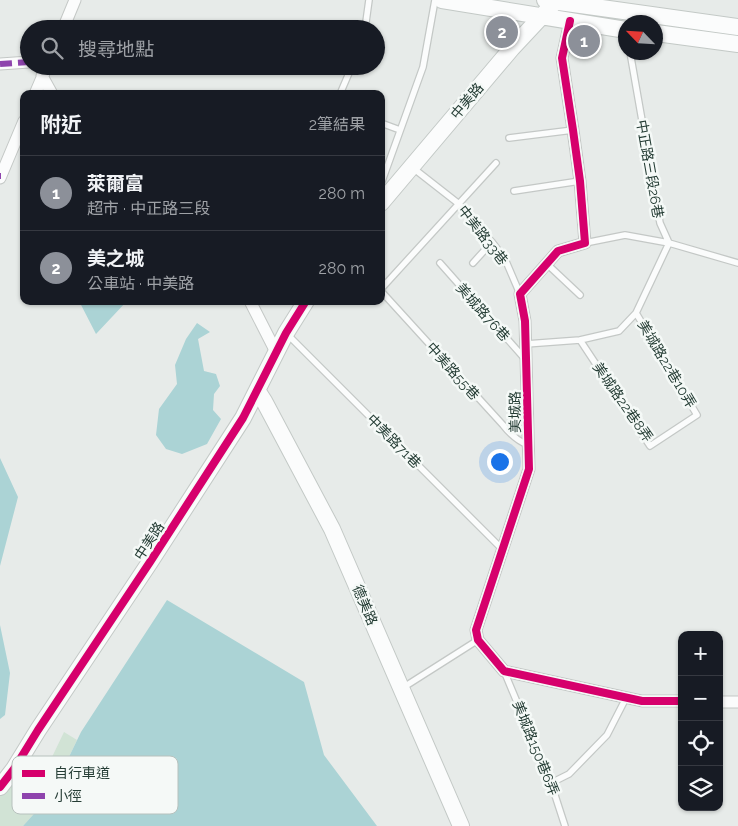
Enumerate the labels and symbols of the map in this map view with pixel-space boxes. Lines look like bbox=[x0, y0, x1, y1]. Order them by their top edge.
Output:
pin: 2 bbox=[486, 13, 518, 51]
north arrow bbox=[618, 15, 663, 60]
pin: 1 bbox=[568, 22, 600, 60]
street label: 中美路 bbox=[447, 80, 487, 122]
street label: 中正路三段26巷 bbox=[633, 118, 667, 220]
street label: 中美路33巷 bbox=[455, 202, 511, 268]
street label: 美城路76巷 bbox=[453, 280, 513, 344]
street label: 美城路22巷10弄 bbox=[635, 317, 699, 411]
street label: 中美路55巷 bbox=[423, 339, 483, 403]
street label: 美城路22巷8弄 bbox=[590, 359, 656, 445]
street label: 美城路 bbox=[507, 391, 523, 433]
street label: 中美路71巷 bbox=[364, 411, 424, 471]
your location bbox=[487, 449, 513, 475]
street label: 中美路 bbox=[131, 519, 167, 563]
street label: 德美路 bbox=[349, 583, 381, 627]
street label: 美城路150巷6弄 bbox=[510, 698, 562, 798]
legend bbox=[12, 756, 178, 814]
text: 自行車道 bbox=[54, 765, 110, 781]
text: 小徑 bbox=[54, 788, 82, 804]

